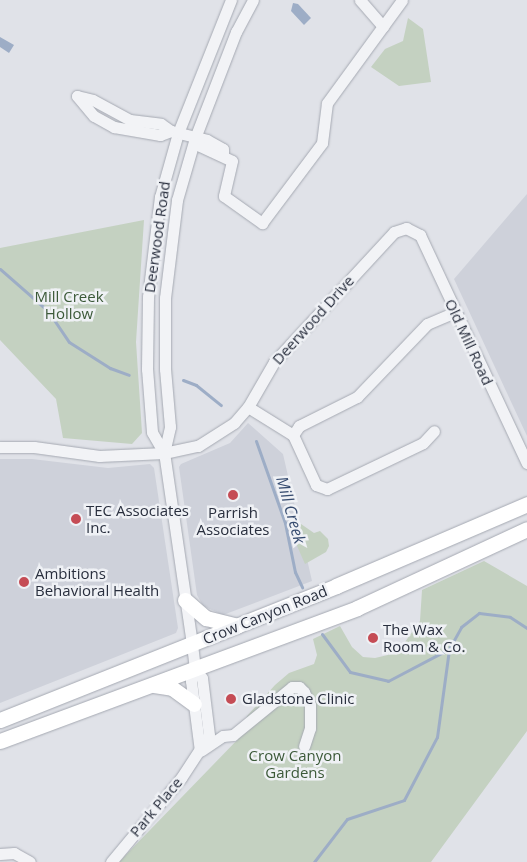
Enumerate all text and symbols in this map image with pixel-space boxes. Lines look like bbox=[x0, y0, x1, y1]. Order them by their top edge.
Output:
street label: Deerwood Road bbox=[140, 180, 174, 294]
street label: Deerwood Drive bbox=[268, 272, 358, 368]
park label: Mill Creek Hollow bbox=[34, 287, 104, 322]
street label: Old Mill Road bbox=[441, 296, 497, 388]
water label: Mill Creek bbox=[272, 474, 310, 546]
marker: Parrish Associates bbox=[227, 489, 239, 501]
place label: TEC Associates Inc. bbox=[86, 501, 189, 536]
place label: Parrish Associates bbox=[196, 503, 270, 538]
marker: TEC Associates Inc. bbox=[70, 513, 82, 525]
place label: Ambitions Behavioral Health bbox=[35, 564, 159, 599]
marker: Ambitions Behavioral Health bbox=[17, 575, 31, 589]
street label: Crow Canyon Road bbox=[200, 582, 330, 648]
place label: The Wax Room & Co. bbox=[383, 620, 465, 655]
marker: The Wax Room & Co. bbox=[367, 632, 379, 644]
place label: Gladstone Clinic bbox=[242, 690, 354, 708]
marker: Gladstone Clinic bbox=[224, 692, 238, 706]
park label: Crow Canyon Gardens bbox=[249, 746, 341, 781]
street label: Park Place bbox=[126, 774, 186, 840]

